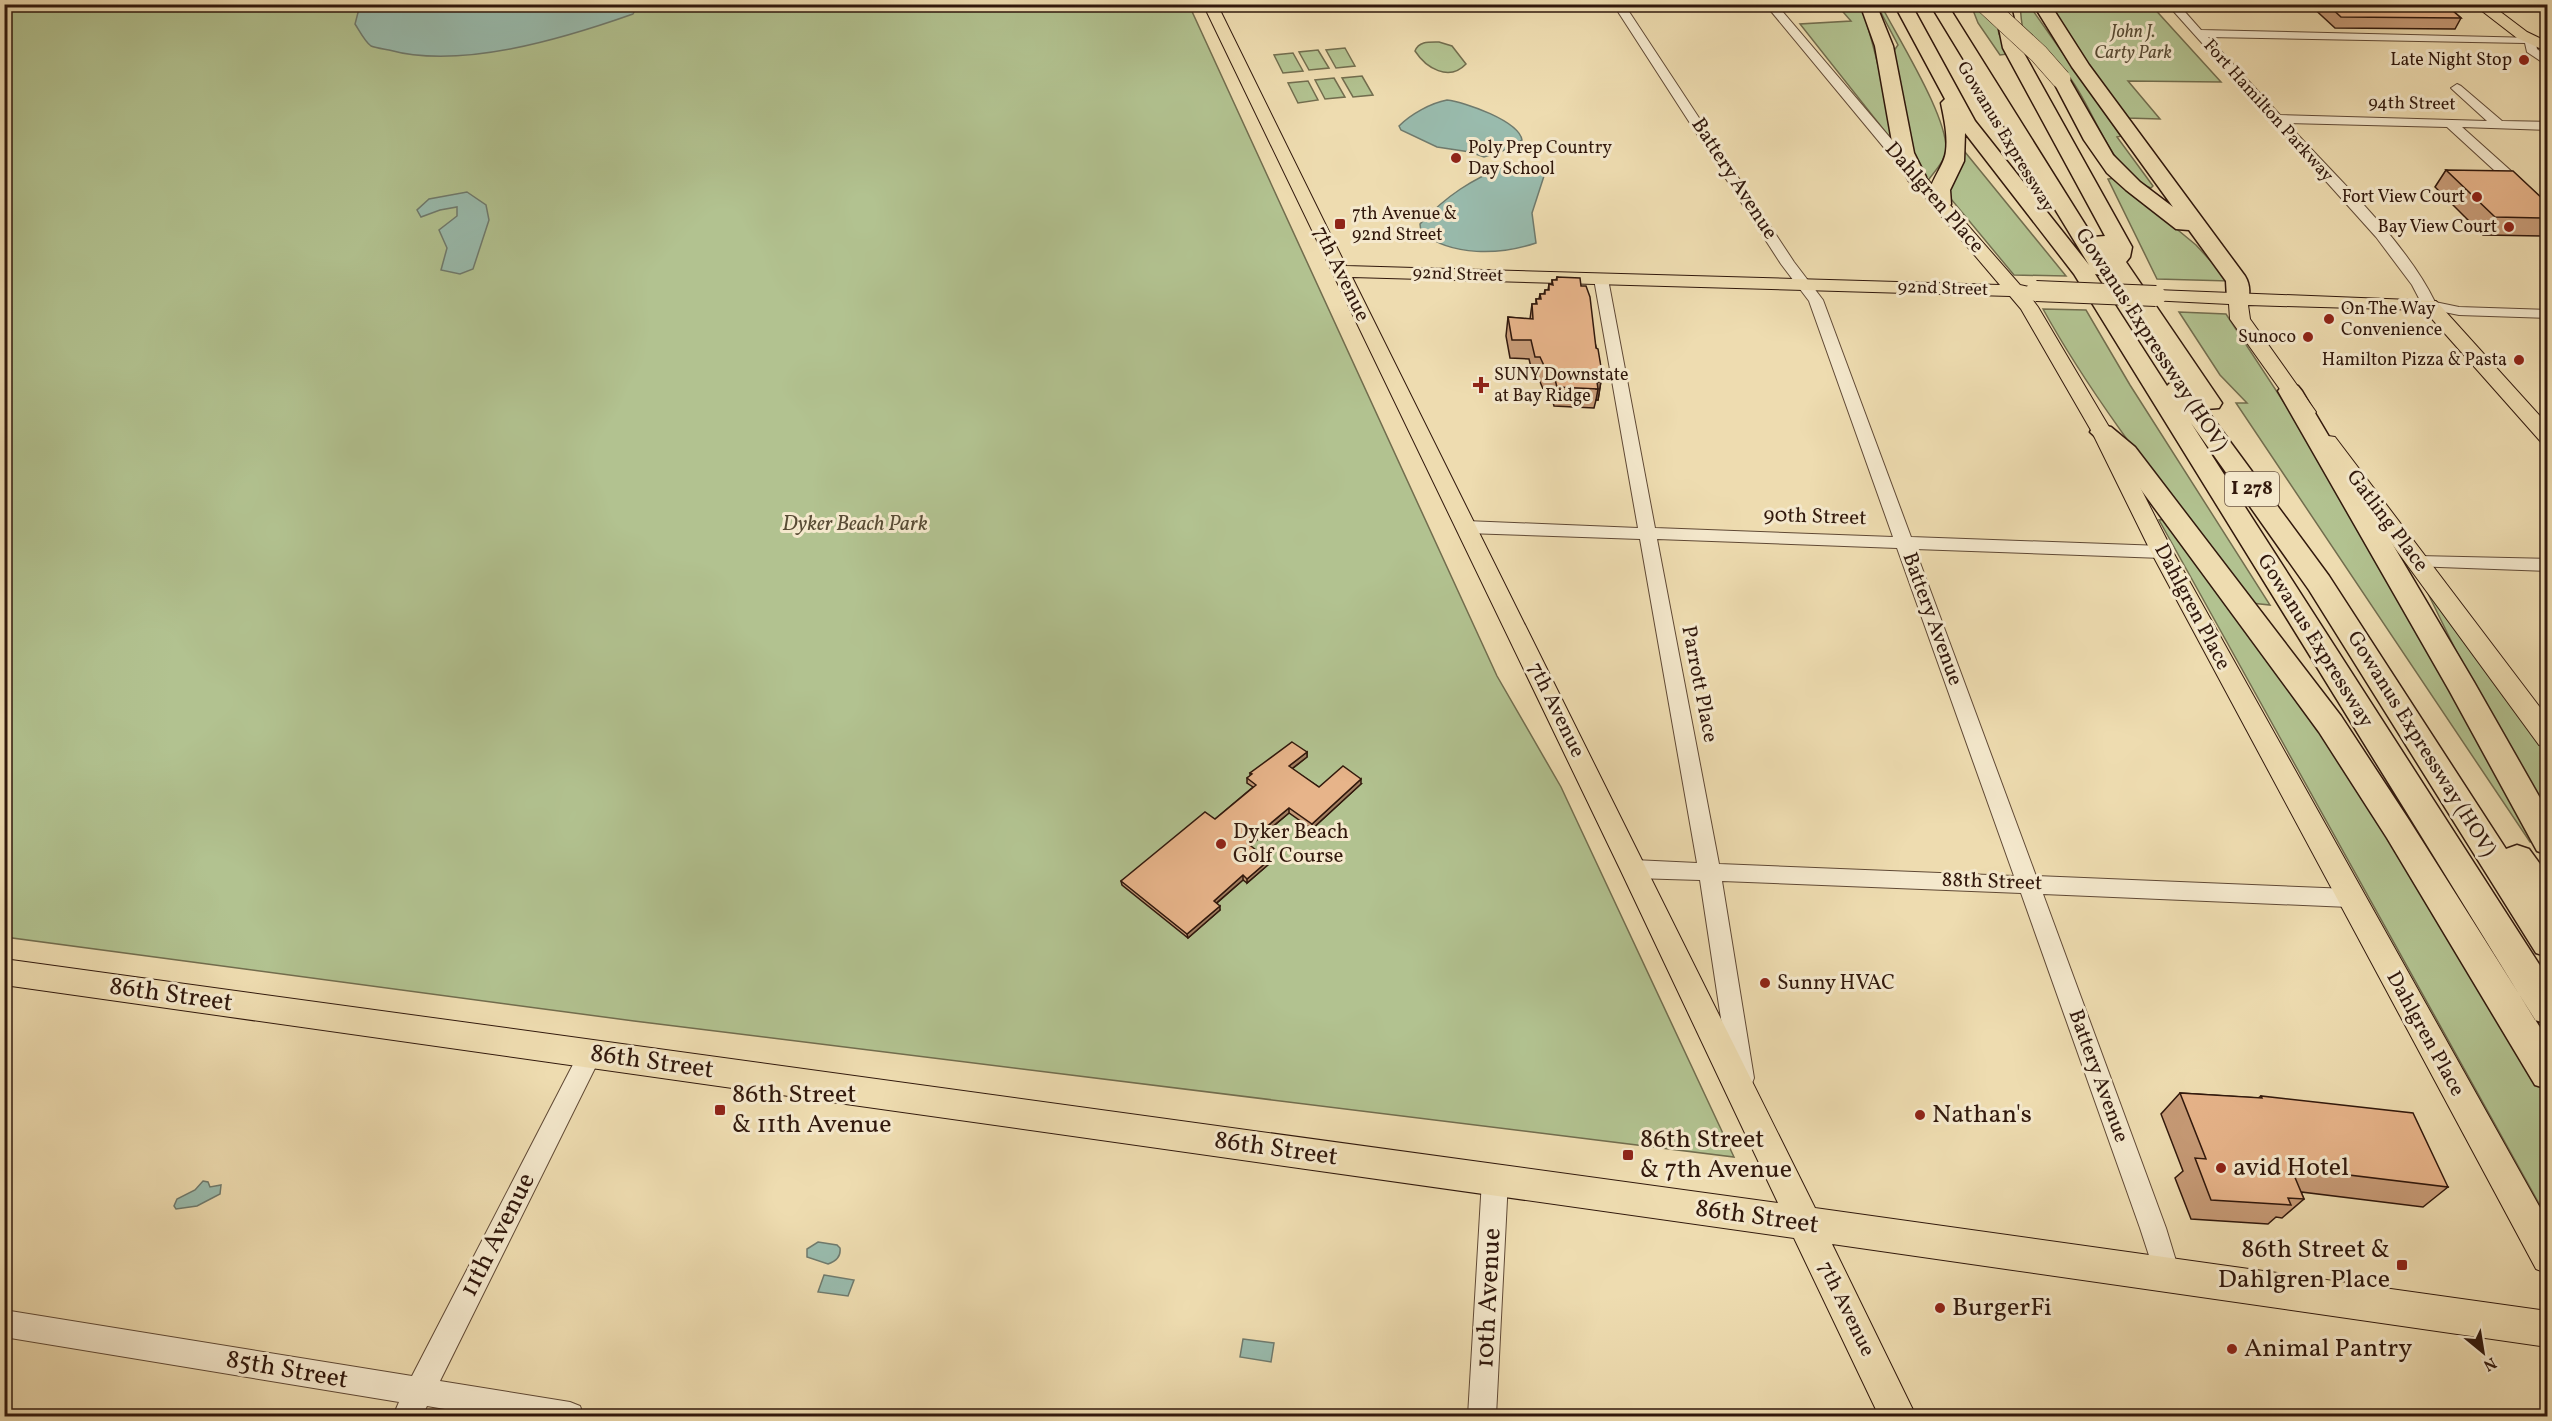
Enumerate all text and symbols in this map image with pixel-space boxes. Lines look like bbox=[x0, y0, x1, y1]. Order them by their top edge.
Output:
park label: John J. Carty Park bbox=[2094, 20, 2172, 66]
street label: Fort Hamilton Parkway bbox=[2197, 34, 2339, 188]
place label: Late Night Stop bbox=[2390, 48, 2512, 73]
marker: Late Night Stop bbox=[2517, 53, 2531, 67]
street label: Gowanus Expressway bbox=[1950, 57, 2060, 217]
street label: 94th Street bbox=[2368, 91, 2456, 117]
street label: Battery Avenue bbox=[1684, 112, 1784, 246]
place label: Poly Prep Country Day School bbox=[1468, 136, 1612, 182]
street label: Dahlgren Place bbox=[1877, 136, 1991, 260]
marker: Poly Prep Country Day School bbox=[1449, 151, 1463, 165]
place label: Fort View Court bbox=[2342, 185, 2465, 210]
marker: Fort View Court bbox=[2470, 190, 2484, 204]
place label: 7th Avenue & 92nd Street bbox=[1352, 202, 1457, 248]
place label: Bay View Court bbox=[2378, 215, 2497, 240]
marker: 7th Avenue & 92nd Street bbox=[1333, 217, 1347, 231]
marker: Bay View Court bbox=[2502, 220, 2516, 234]
street label: 7th Avenue bbox=[1305, 221, 1377, 327]
street label: Gowanus Expressway (HOV) bbox=[2068, 223, 2234, 457]
street label: 92nd Street bbox=[1412, 261, 1504, 289]
street label: 92nd Street bbox=[1897, 275, 1989, 303]
place label: On The Way Convenience bbox=[2341, 297, 2442, 343]
marker: On The Way Convenience bbox=[2322, 312, 2336, 326]
place label: Sunoco bbox=[2238, 325, 2296, 350]
marker: Sunoco bbox=[2301, 330, 2315, 344]
place label: Hamilton Pizza & Pasta bbox=[2322, 348, 2507, 373]
marker: Hamilton Pizza & Pasta bbox=[2512, 353, 2526, 367]
place label: SUNY Downstate at Bay Ridge bbox=[1494, 363, 1628, 409]
marker: SUNY Downstate at Bay Ridge bbox=[1472, 376, 1490, 394]
street label: Gatling Place bbox=[2339, 464, 2435, 578]
road number: I 278 bbox=[2225, 472, 2279, 506]
street label: 90th Street bbox=[1763, 501, 1867, 533]
park label: Dyker Beach Park bbox=[782, 510, 928, 539]
street label: Dahlgren Place bbox=[2147, 539, 2237, 675]
street label: Battery Avenue bbox=[1894, 548, 1970, 690]
street label: Gowanus Expressway bbox=[2250, 549, 2381, 734]
street label: Parrott Place bbox=[1673, 623, 1725, 745]
street label: Gowanus Expressway (HOV) bbox=[2340, 626, 2502, 862]
street label: 7th Avenue bbox=[1520, 657, 1592, 763]
place label: Dyker Beach Golf Course bbox=[1233, 818, 1349, 871]
marker: Dyker Beach Golf Course bbox=[1214, 837, 1228, 851]
street label: 88th Street bbox=[1941, 866, 2043, 898]
street label: Dahlgren Place bbox=[2379, 966, 2471, 1102]
street label: 86th Street bbox=[107, 969, 235, 1021]
place label: Sunny HVAC bbox=[1777, 969, 1895, 998]
marker: Sunny HVAC bbox=[1758, 976, 1772, 990]
street label: Battery Avenue bbox=[2060, 1005, 2136, 1147]
street label: 86th Street bbox=[588, 1036, 716, 1088]
place label: 86th Street & 11th Avenue bbox=[732, 1077, 892, 1143]
place label: Nathan's bbox=[1932, 1097, 2032, 1133]
marker: 86th Street & 11th Avenue bbox=[713, 1103, 727, 1117]
marker: Nathan's bbox=[1913, 1108, 1927, 1122]
place label: 86th Street & 7th Avenue bbox=[1640, 1122, 1792, 1188]
street label: 86th Street bbox=[1212, 1123, 1340, 1175]
marker: 86th Street & 7th Avenue bbox=[1621, 1148, 1635, 1162]
place label: avid Hotel bbox=[2233, 1150, 2349, 1186]
marker: avid Hotel bbox=[2214, 1161, 2228, 1175]
street label: 11th Avenue bbox=[451, 1167, 545, 1303]
street label: 86th Street bbox=[1693, 1191, 1821, 1243]
street label: 10th Avenue bbox=[1467, 1227, 1511, 1369]
place label: 86th Street & Dahlgren Place bbox=[2218, 1232, 2390, 1298]
street label: 7th Avenue bbox=[1810, 1256, 1882, 1362]
marker: 86th Street & Dahlgren Place bbox=[2395, 1258, 2409, 1272]
place label: BurgerFi bbox=[1952, 1290, 2052, 1326]
marker: BurgerFi bbox=[1933, 1301, 1947, 1315]
north arrow bbox=[2453, 1322, 2513, 1382]
place label: Animal Pantry bbox=[2244, 1331, 2412, 1367]
street label: 85th Street bbox=[223, 1342, 351, 1398]
marker: Animal Pantry bbox=[2225, 1342, 2239, 1356]
text: N bbox=[2479, 1351, 2500, 1376]

